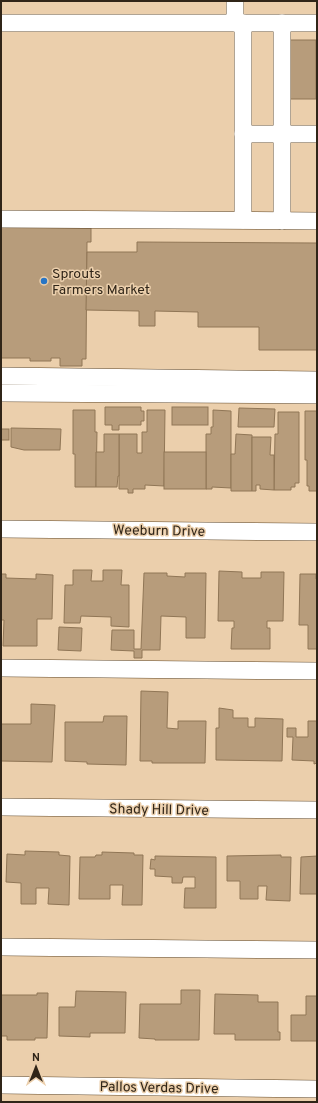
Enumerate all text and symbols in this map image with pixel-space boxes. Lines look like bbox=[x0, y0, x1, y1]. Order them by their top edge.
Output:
place label: Sprouts Farmers Market bbox=[52, 266, 150, 299]
marker: Sprouts Farmers Market bbox=[39, 276, 49, 286]
street label: Weeburn Drive bbox=[113, 522, 205, 541]
street label: Shady Hill Drive bbox=[109, 801, 209, 820]
north arrow bbox=[16, 1047, 56, 1087]
text: N bbox=[32, 1051, 40, 1065]
street label: Pallos Verdas Drive bbox=[99, 1079, 219, 1098]

